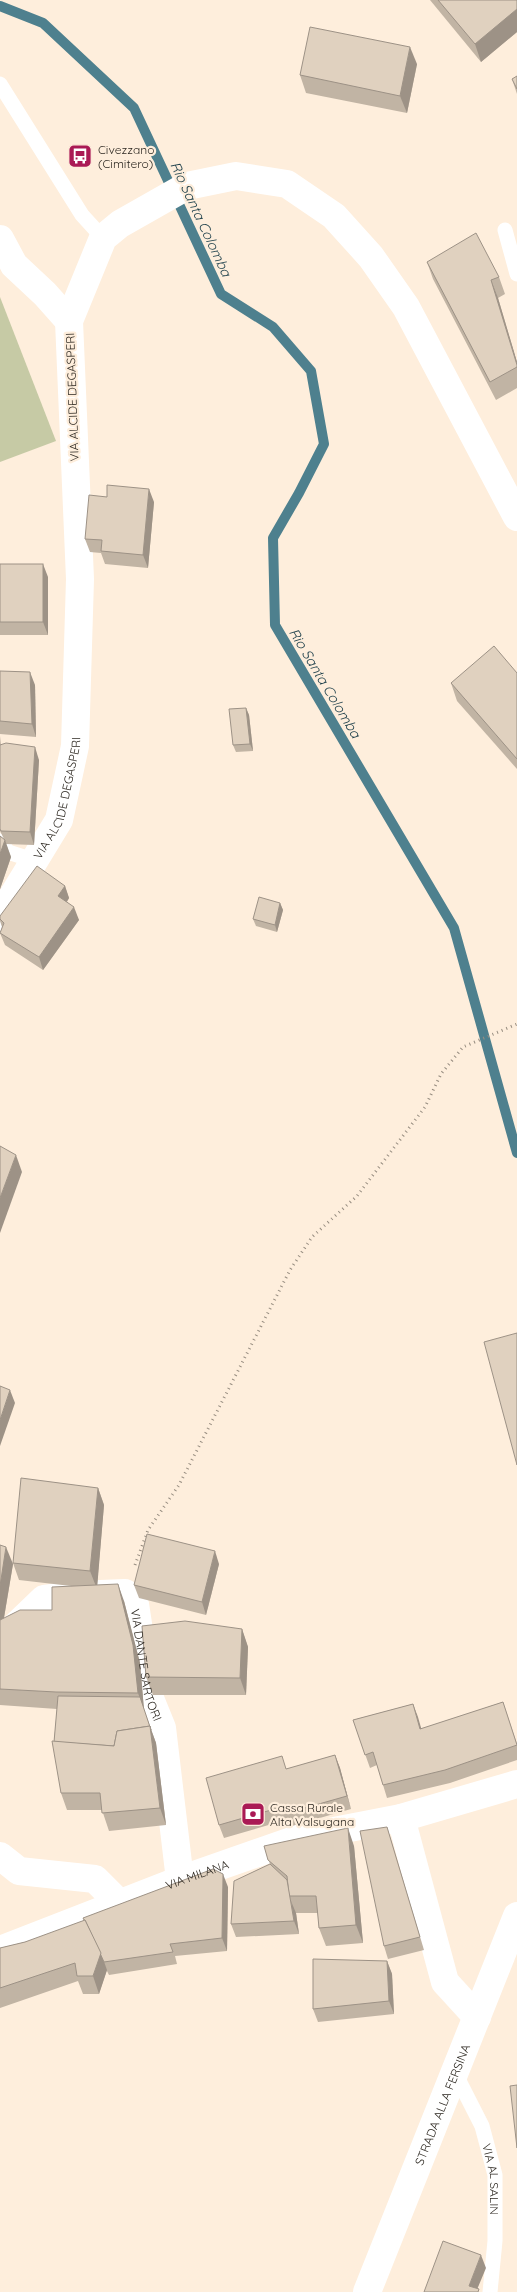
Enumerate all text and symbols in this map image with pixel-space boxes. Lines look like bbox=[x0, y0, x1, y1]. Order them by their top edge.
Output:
place label: Civezzano (Cimitero) bbox=[98, 142, 154, 171]
bus stop icon: Civezzano (Cimitero) bbox=[67, 143, 93, 169]
water label: Rio Santa Colomba bbox=[166, 159, 236, 281]
street label: VIA ALCIDE DEGASPERI bbox=[62, 332, 82, 462]
water label: Rio Santa Colomba bbox=[285, 625, 366, 743]
street label: VIA ALCIDE DEGASPERI bbox=[30, 736, 83, 862]
street label: VIA DANTE SARTORI bbox=[128, 1608, 166, 1723]
place label: Cassa Rurale Alta Valsugana bbox=[270, 1800, 354, 1829]
bank icon: Cassa Rurale Alta Valsugana bbox=[240, 1801, 266, 1827]
street label: VIA MILANA bbox=[163, 1856, 231, 1892]
street label: STRADA ALLA FERSINA bbox=[411, 2041, 473, 2167]
street label: VIA AL SALIN bbox=[479, 2142, 503, 2215]

